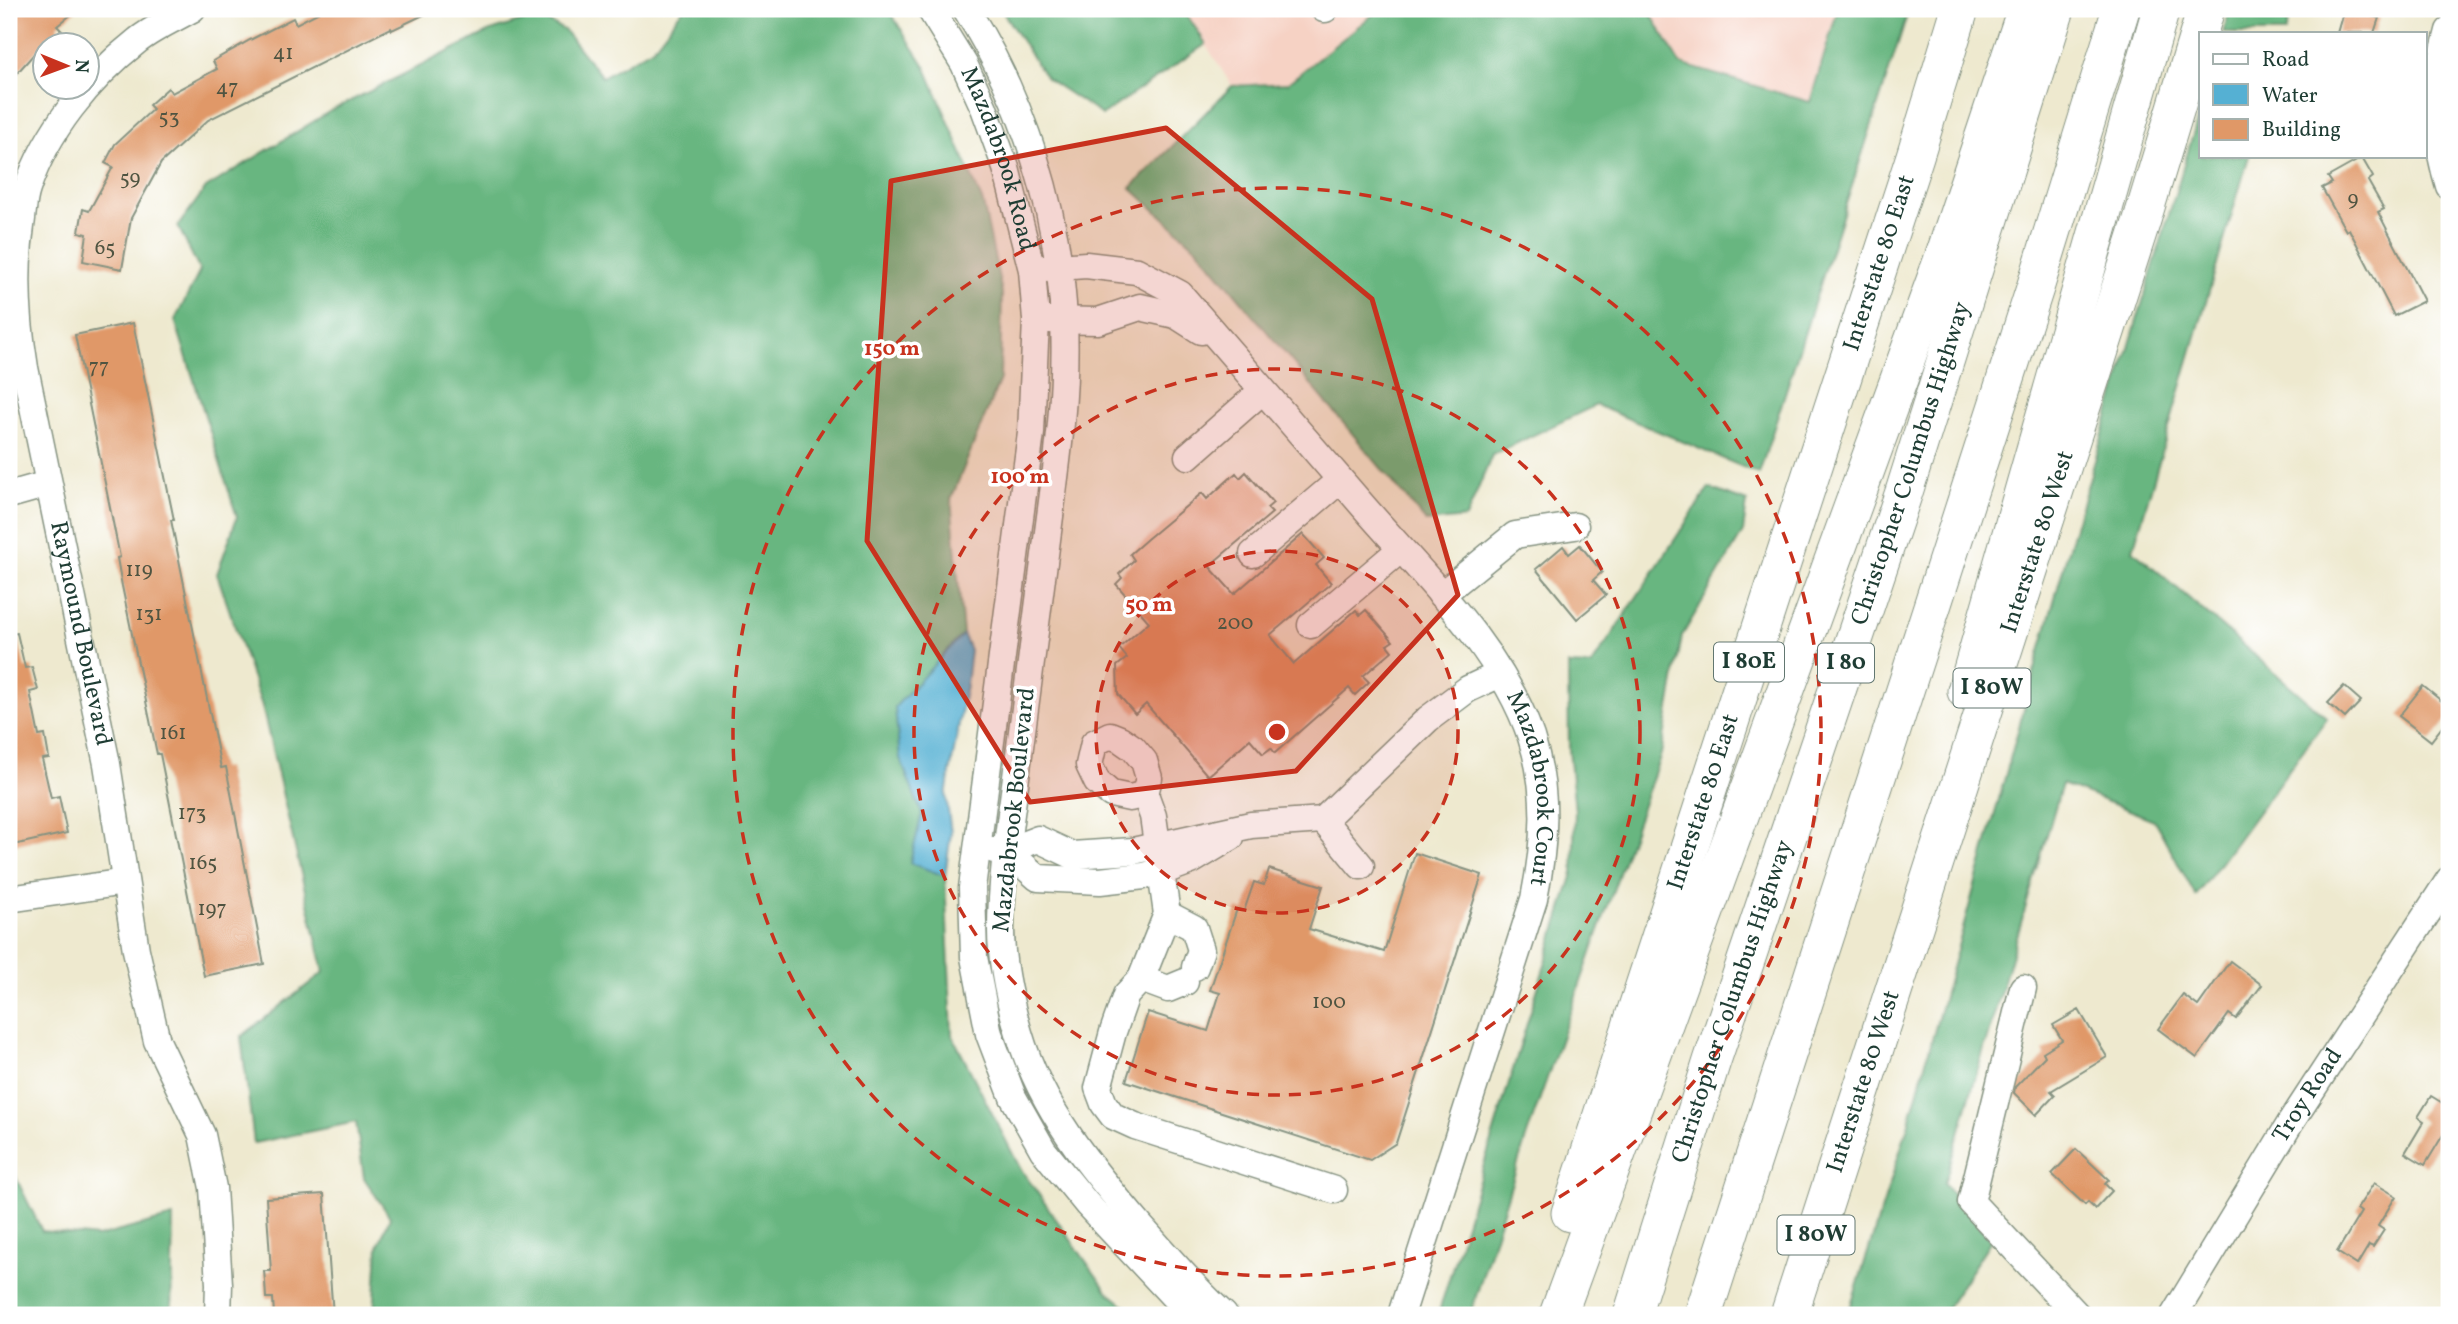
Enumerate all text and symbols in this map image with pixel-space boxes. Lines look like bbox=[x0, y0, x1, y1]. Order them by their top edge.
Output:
north arrow bbox=[32, 32, 102, 102]
legend bbox=[2199, 32, 2426, 158]
house number: 41 bbox=[273, 39, 293, 68]
text: Road bbox=[2262, 46, 2309, 75]
text: N bbox=[68, 59, 94, 74]
street label: Mazdabrook Road bbox=[951, 62, 1044, 255]
house number: 47 bbox=[216, 74, 238, 103]
text: Water bbox=[2262, 82, 2318, 111]
house number: 53 bbox=[159, 103, 179, 132]
text: Building bbox=[2262, 116, 2341, 145]
house number: 59 bbox=[120, 164, 140, 193]
street label: Interstate 80 East bbox=[1835, 171, 1925, 356]
house number: 9 bbox=[2348, 185, 2359, 214]
house number: 65 bbox=[95, 234, 115, 263]
street label: Christopher Columbus Highway bbox=[1843, 298, 1980, 630]
text: 150 m bbox=[864, 335, 920, 364]
house number: 77 bbox=[89, 353, 109, 382]
street label: Interstate 80 West bbox=[1993, 446, 2083, 638]
text: 100 m bbox=[990, 463, 1050, 492]
street label: Raymound Boulevard bbox=[40, 518, 120, 749]
house number: 119 bbox=[125, 556, 153, 585]
text: 50 m bbox=[1125, 591, 1173, 620]
house number: 131 bbox=[135, 600, 163, 629]
house number: 200 bbox=[1217, 609, 1253, 638]
road number: I 80E bbox=[1714, 642, 1784, 682]
road number: I 80 bbox=[1818, 643, 1874, 682]
road number: I 80W bbox=[1954, 668, 2030, 708]
street label: Mazdabrook Court bbox=[1497, 685, 1560, 889]
street label: Mazdabrook Boulevard bbox=[985, 686, 1045, 934]
street label: Interstate 80 East bbox=[1659, 710, 1749, 895]
house number: 161 bbox=[160, 719, 186, 748]
centre of rings bbox=[1265, 720, 1289, 744]
house number: 173 bbox=[178, 799, 206, 828]
street label: Christopher Columbus Highway bbox=[1664, 836, 1802, 1168]
house number: 165 bbox=[189, 849, 217, 878]
house number: 197 bbox=[197, 895, 227, 924]
street label: Interstate 80 West bbox=[1819, 986, 1910, 1178]
house number: 100 bbox=[1312, 988, 1346, 1017]
street label: Troy Road bbox=[2265, 1042, 2352, 1150]
road number: I 80W bbox=[1778, 1216, 1854, 1254]

